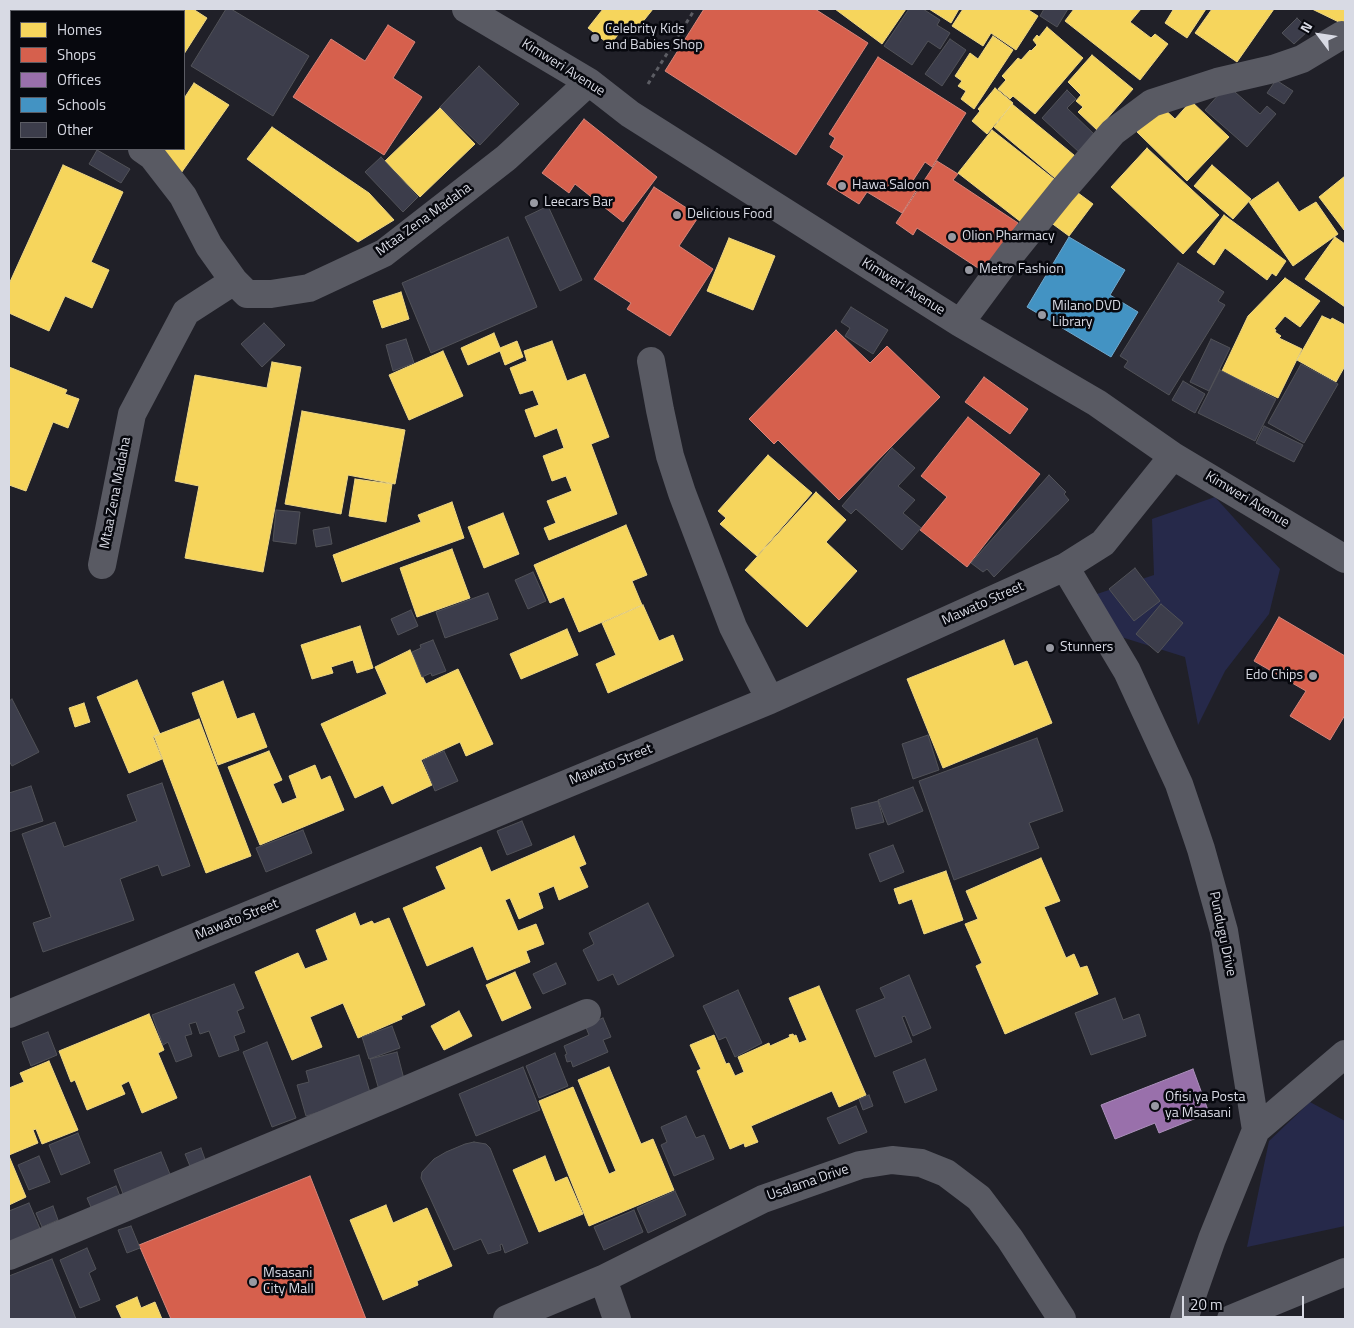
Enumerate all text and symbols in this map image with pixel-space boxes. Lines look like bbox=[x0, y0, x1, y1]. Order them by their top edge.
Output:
legend bbox=[10, 10, 185, 150]
north arrow bbox=[1294, 10, 1344, 60]
text: N bbox=[1294, 17, 1317, 37]
text: Homes bbox=[57, 18, 102, 41]
place label: Celebrity Kids and Babies Shop bbox=[605, 22, 703, 54]
marker: Celebrity Kids and Babies Shop bbox=[589, 32, 601, 44]
street label: Kimweri Avenue bbox=[518, 36, 608, 100]
text: Shops bbox=[57, 43, 96, 66]
text: Offices bbox=[57, 68, 101, 91]
text: Schools bbox=[57, 93, 106, 116]
text: Other bbox=[57, 118, 93, 141]
place label: Hawa Saloon bbox=[852, 178, 929, 194]
street label: Mtaa Zena Madaha bbox=[373, 180, 475, 260]
marker: Hawa Saloon bbox=[836, 180, 848, 192]
place label: Leecars Bar bbox=[544, 195, 613, 211]
marker: Leecars Bar bbox=[528, 197, 540, 209]
place label: Delicious Food bbox=[687, 207, 772, 223]
marker: Delicious Food bbox=[671, 209, 683, 221]
place label: Olion Pharmacy bbox=[962, 229, 1055, 245]
marker: Olion Pharmacy bbox=[946, 231, 958, 243]
street label: Kimweri Avenue bbox=[858, 255, 948, 319]
place label: Metro Fashion bbox=[979, 262, 1064, 278]
marker: Metro Fashion bbox=[963, 264, 975, 276]
place label: Milano DVD Library bbox=[1052, 299, 1121, 332]
marker: Milano DVD Library bbox=[1036, 309, 1048, 321]
street label: Mtaa Zena Madaha bbox=[97, 436, 135, 550]
street label: Kimweri Avenue bbox=[1202, 468, 1292, 532]
street label: Mawato Street bbox=[939, 578, 1027, 630]
place label: Stunners bbox=[1060, 640, 1113, 656]
marker: Stunners bbox=[1044, 642, 1056, 654]
place label: Edo Chips bbox=[1245, 668, 1303, 684]
marker: Edo Chips bbox=[1307, 670, 1319, 682]
street label: Mawato Street bbox=[567, 741, 655, 789]
street label: Pundugu Drive bbox=[1205, 890, 1239, 978]
street label: Mawato Street bbox=[193, 896, 281, 944]
place label: Ofisi ya Posta ya Msasani bbox=[1165, 1090, 1245, 1122]
marker: Ofisi ya Posta ya Msasani bbox=[1149, 1100, 1161, 1112]
street label: Usalama Drive bbox=[765, 1161, 851, 1205]
place label: Msasani City Mall bbox=[263, 1266, 314, 1298]
marker: Msasani City Mall bbox=[247, 1276, 259, 1288]
scale bar bbox=[1184, 1286, 1306, 1318]
text: 20 m bbox=[1190, 1293, 1223, 1316]

